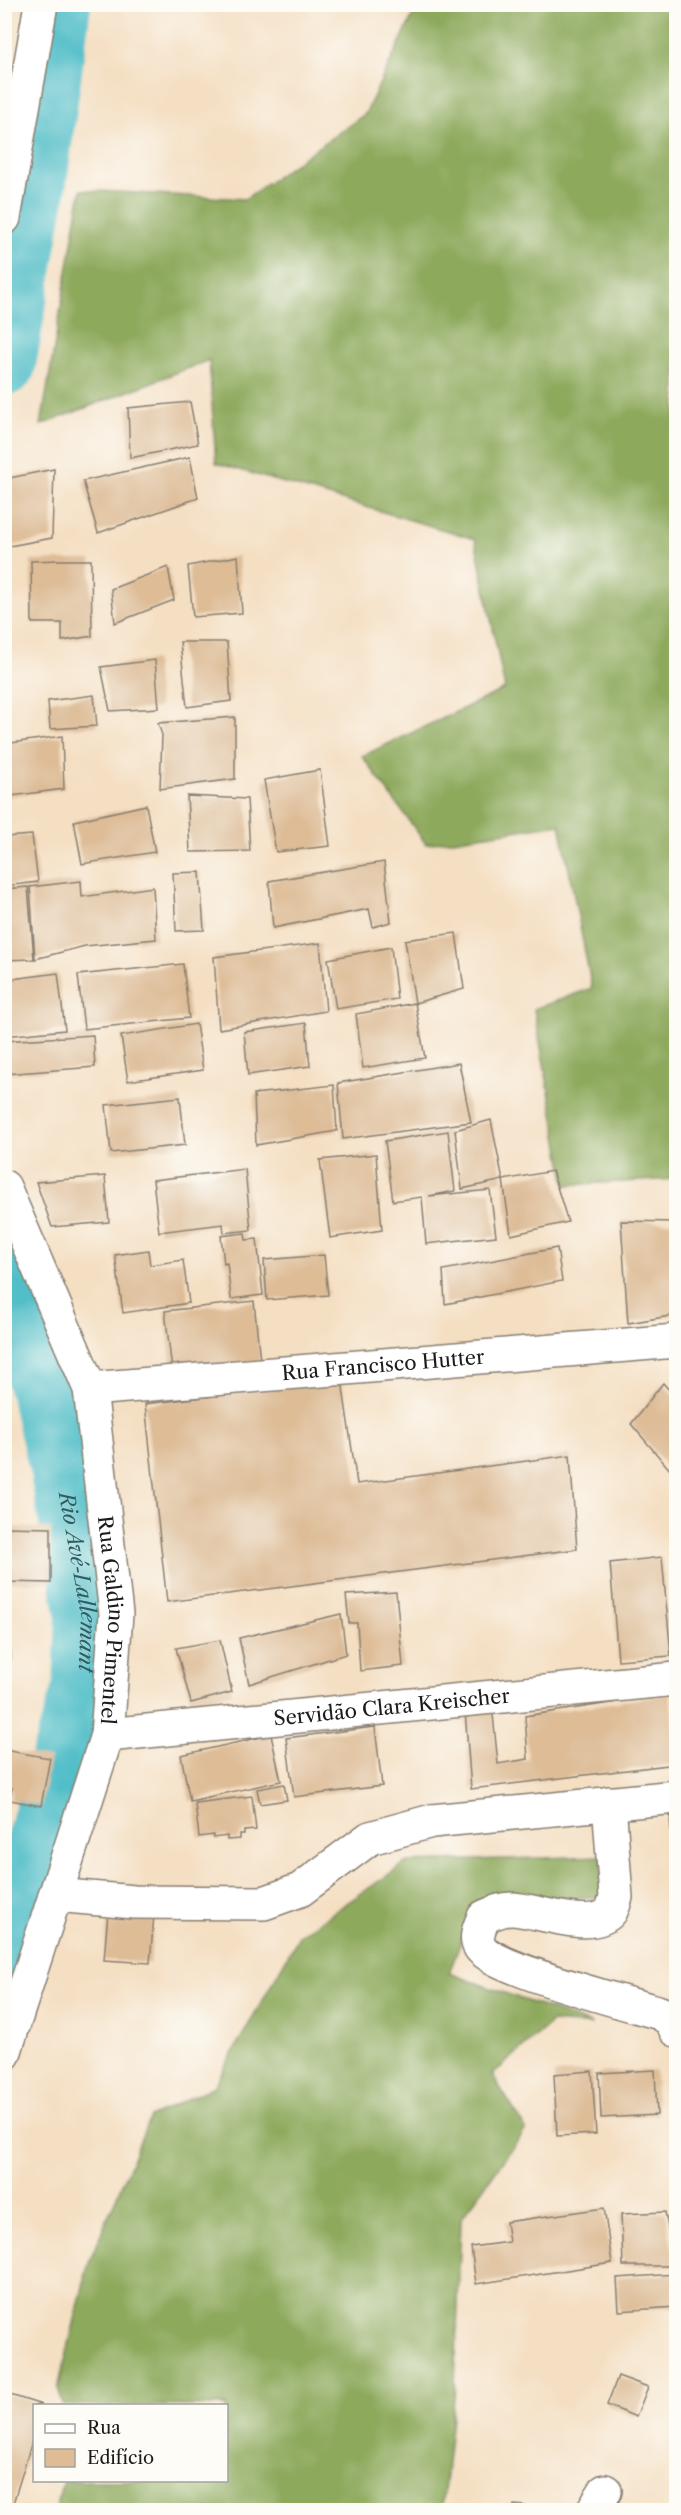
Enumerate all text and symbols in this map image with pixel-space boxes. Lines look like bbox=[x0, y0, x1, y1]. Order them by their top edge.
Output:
street label: Rua Francisco Hutter bbox=[281, 1345, 486, 1385]
water label: Rio Avé‐Lallemant bbox=[54, 1488, 101, 1674]
street label: Rua Galdino Pimentel bbox=[93, 1514, 128, 1725]
street label: Servidão Clara Kreischer bbox=[272, 1683, 511, 1731]
legend bbox=[33, 2404, 228, 2482]
text: Rua bbox=[87, 2417, 121, 2439]
text: Edifício bbox=[87, 2447, 154, 2469]

